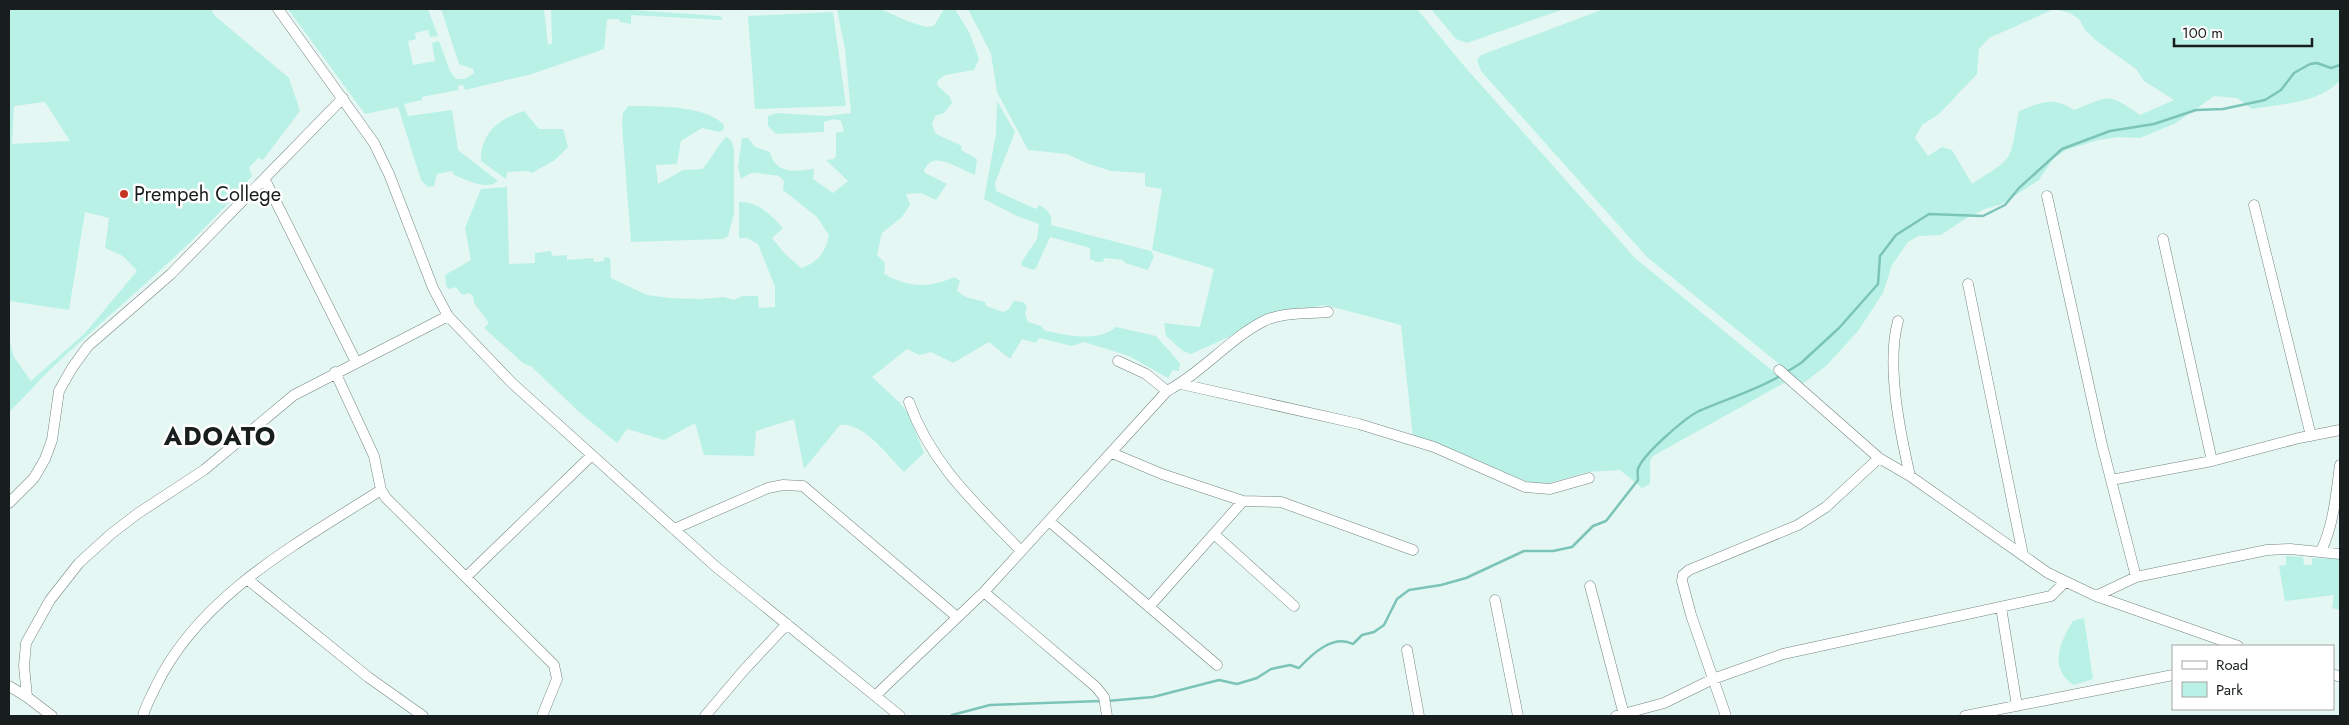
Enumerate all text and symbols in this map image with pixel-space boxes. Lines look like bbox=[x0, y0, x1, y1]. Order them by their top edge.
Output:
scale bar bbox=[2174, 15, 2312, 47]
text: 100 m bbox=[2182, 22, 2223, 44]
place label: Prempeh College bbox=[134, 180, 281, 209]
marker: Prempeh College bbox=[118, 188, 130, 200]
district label: ADOATO bbox=[163, 418, 276, 454]
legend bbox=[2172, 645, 2334, 710]
text: Road bbox=[2216, 654, 2248, 676]
text: Park bbox=[2216, 679, 2243, 701]

